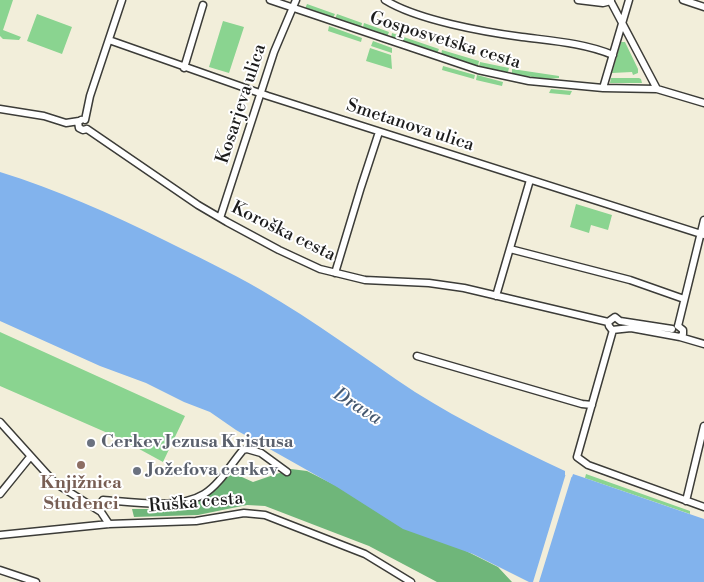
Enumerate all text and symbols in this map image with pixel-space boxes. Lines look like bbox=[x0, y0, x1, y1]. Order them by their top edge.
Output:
street label: Gosposvetska cesta bbox=[367, 8, 523, 74]
street label: Kosarjeva ulica bbox=[212, 41, 272, 167]
street label: Smetanova ulica bbox=[343, 95, 477, 157]
street label: Koroška cesta bbox=[227, 197, 339, 267]
water label: Drava bbox=[329, 383, 385, 431]
place label: Cerkev Jezusa Kristusa bbox=[101, 432, 294, 454]
marker: Cerkev Jezusa Kristusa bbox=[85, 437, 97, 449]
marker: Knjižnica Studenci bbox=[75, 459, 87, 471]
place label: Jožefova cerkev bbox=[147, 460, 278, 482]
marker: Jožefova cerkev bbox=[131, 465, 143, 477]
place label: Knjižnica Studenci bbox=[40, 473, 122, 516]
street label: Ruška cesta bbox=[148, 488, 244, 518]

